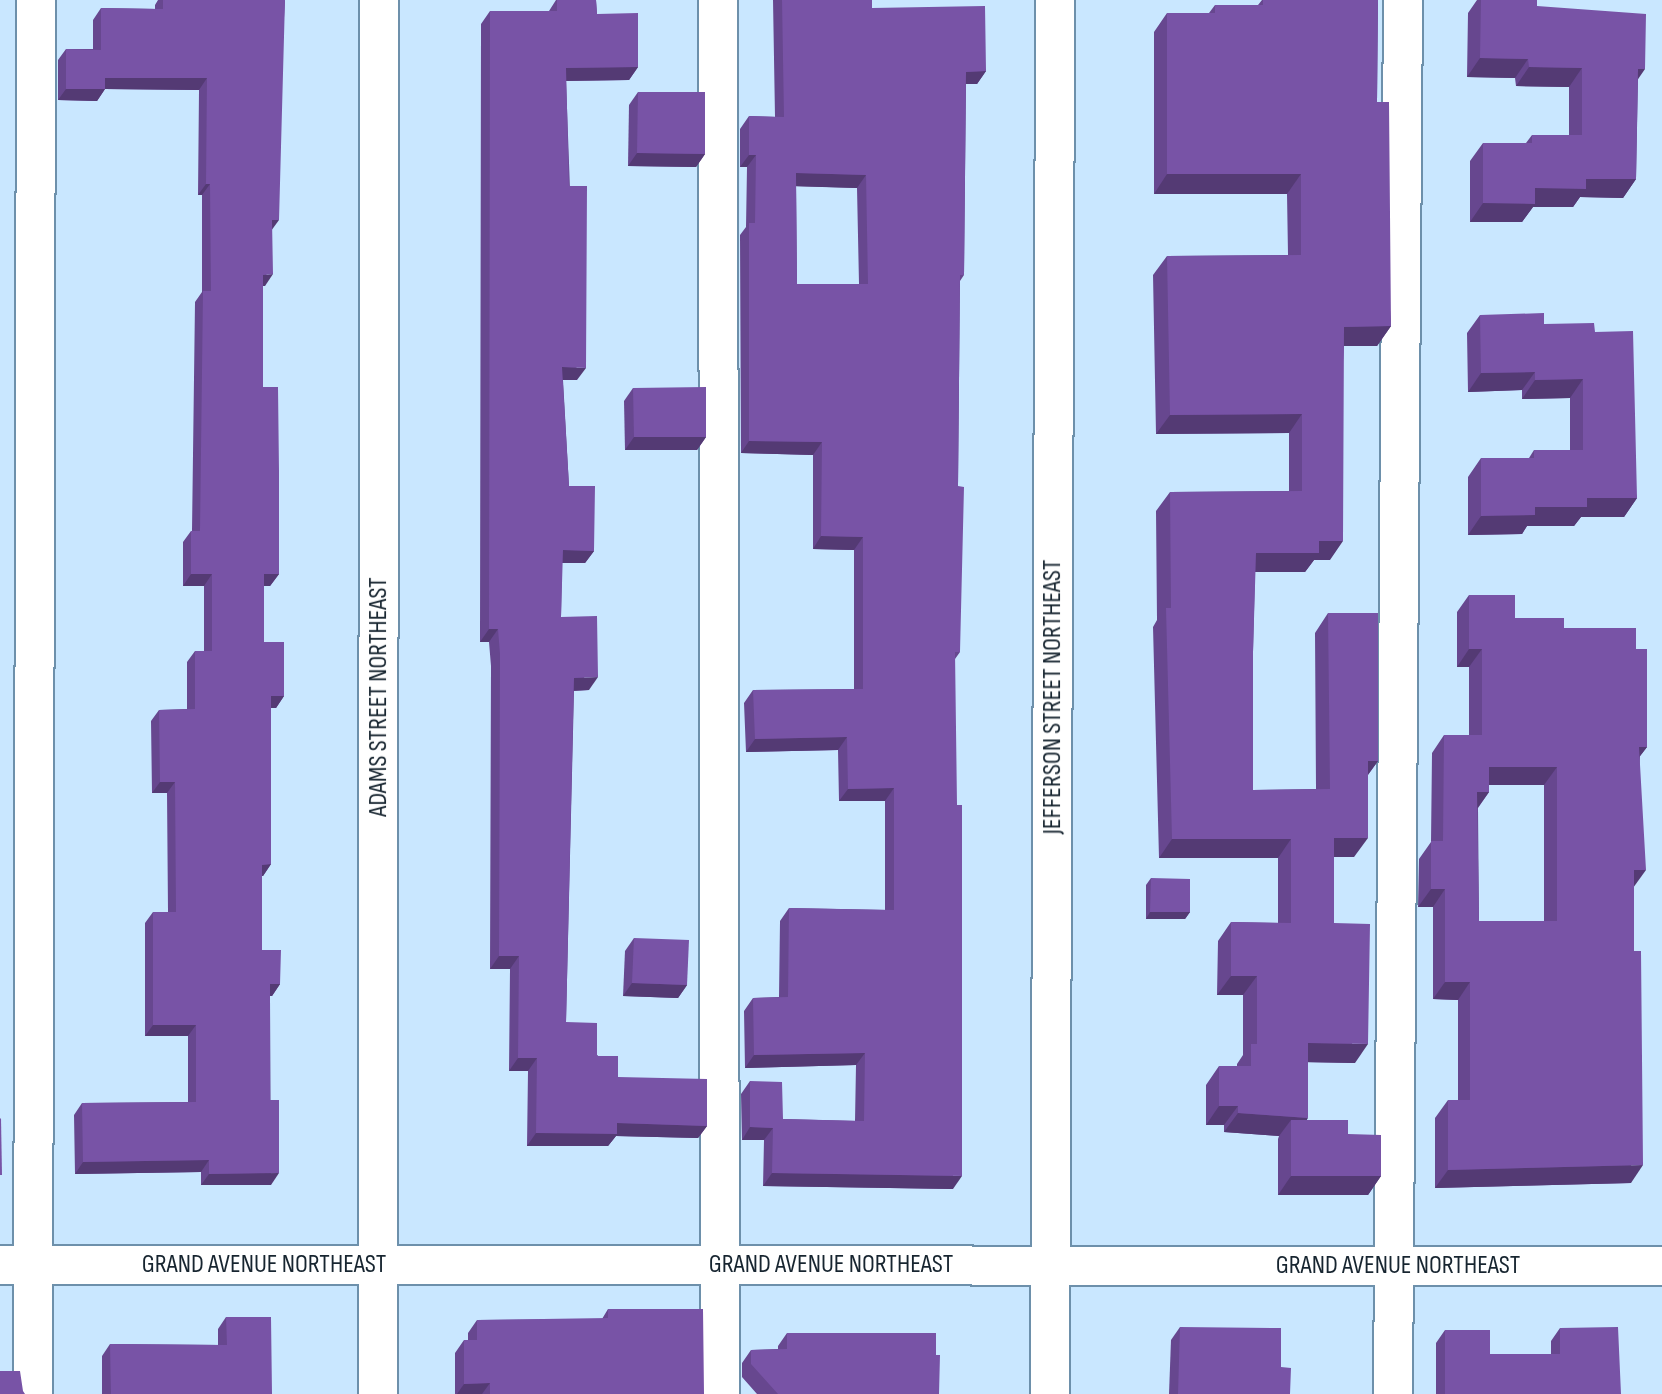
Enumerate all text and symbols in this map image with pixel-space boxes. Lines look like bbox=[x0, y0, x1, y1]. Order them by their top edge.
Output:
street label: JEFFERSON STREET NORTHEAST bbox=[1037, 560, 1069, 834]
street label: ADAMS STREET NORTHEAST bbox=[363, 577, 395, 817]
street label: GRAND AVENUE NORTHEAST bbox=[142, 1249, 386, 1281]
street label: GRAND AVENUE NORTHEAST bbox=[709, 1249, 953, 1281]
street label: GRAND AVENUE NORTHEAST bbox=[1276, 1250, 1520, 1282]

